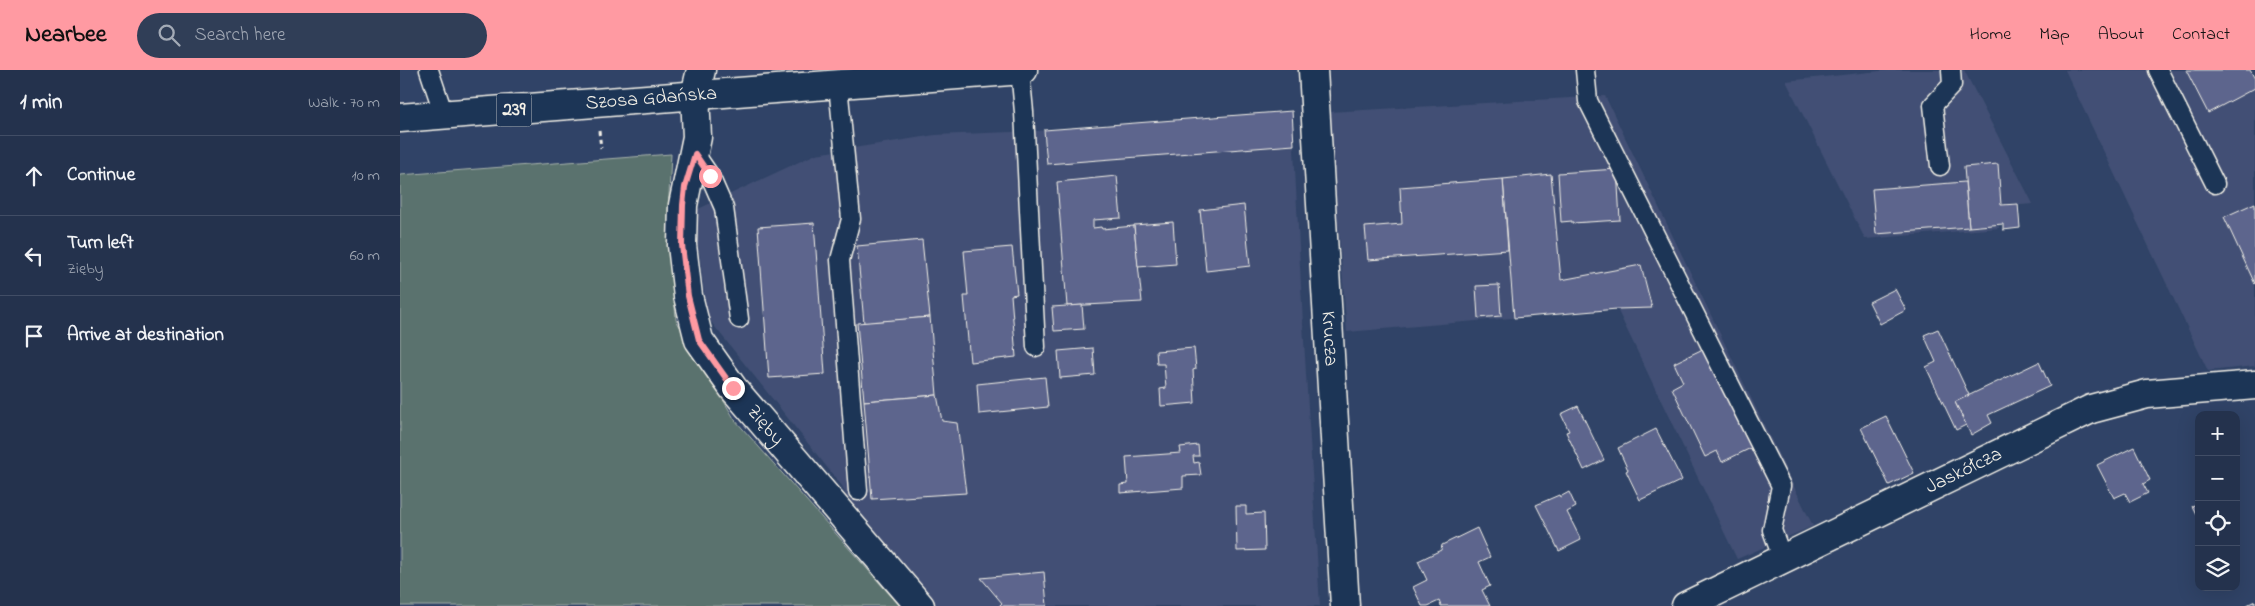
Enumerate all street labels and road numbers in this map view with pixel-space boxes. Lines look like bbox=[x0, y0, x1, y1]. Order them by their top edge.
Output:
street label: Szosa Gdańska bbox=[584, 79, 718, 118]
road number: 239 bbox=[496, 94, 532, 126]
street label: Krucza bbox=[1313, 310, 1345, 367]
street label: Zięby bbox=[739, 399, 791, 452]
street label: Jaskółcza bbox=[1921, 440, 2007, 502]

